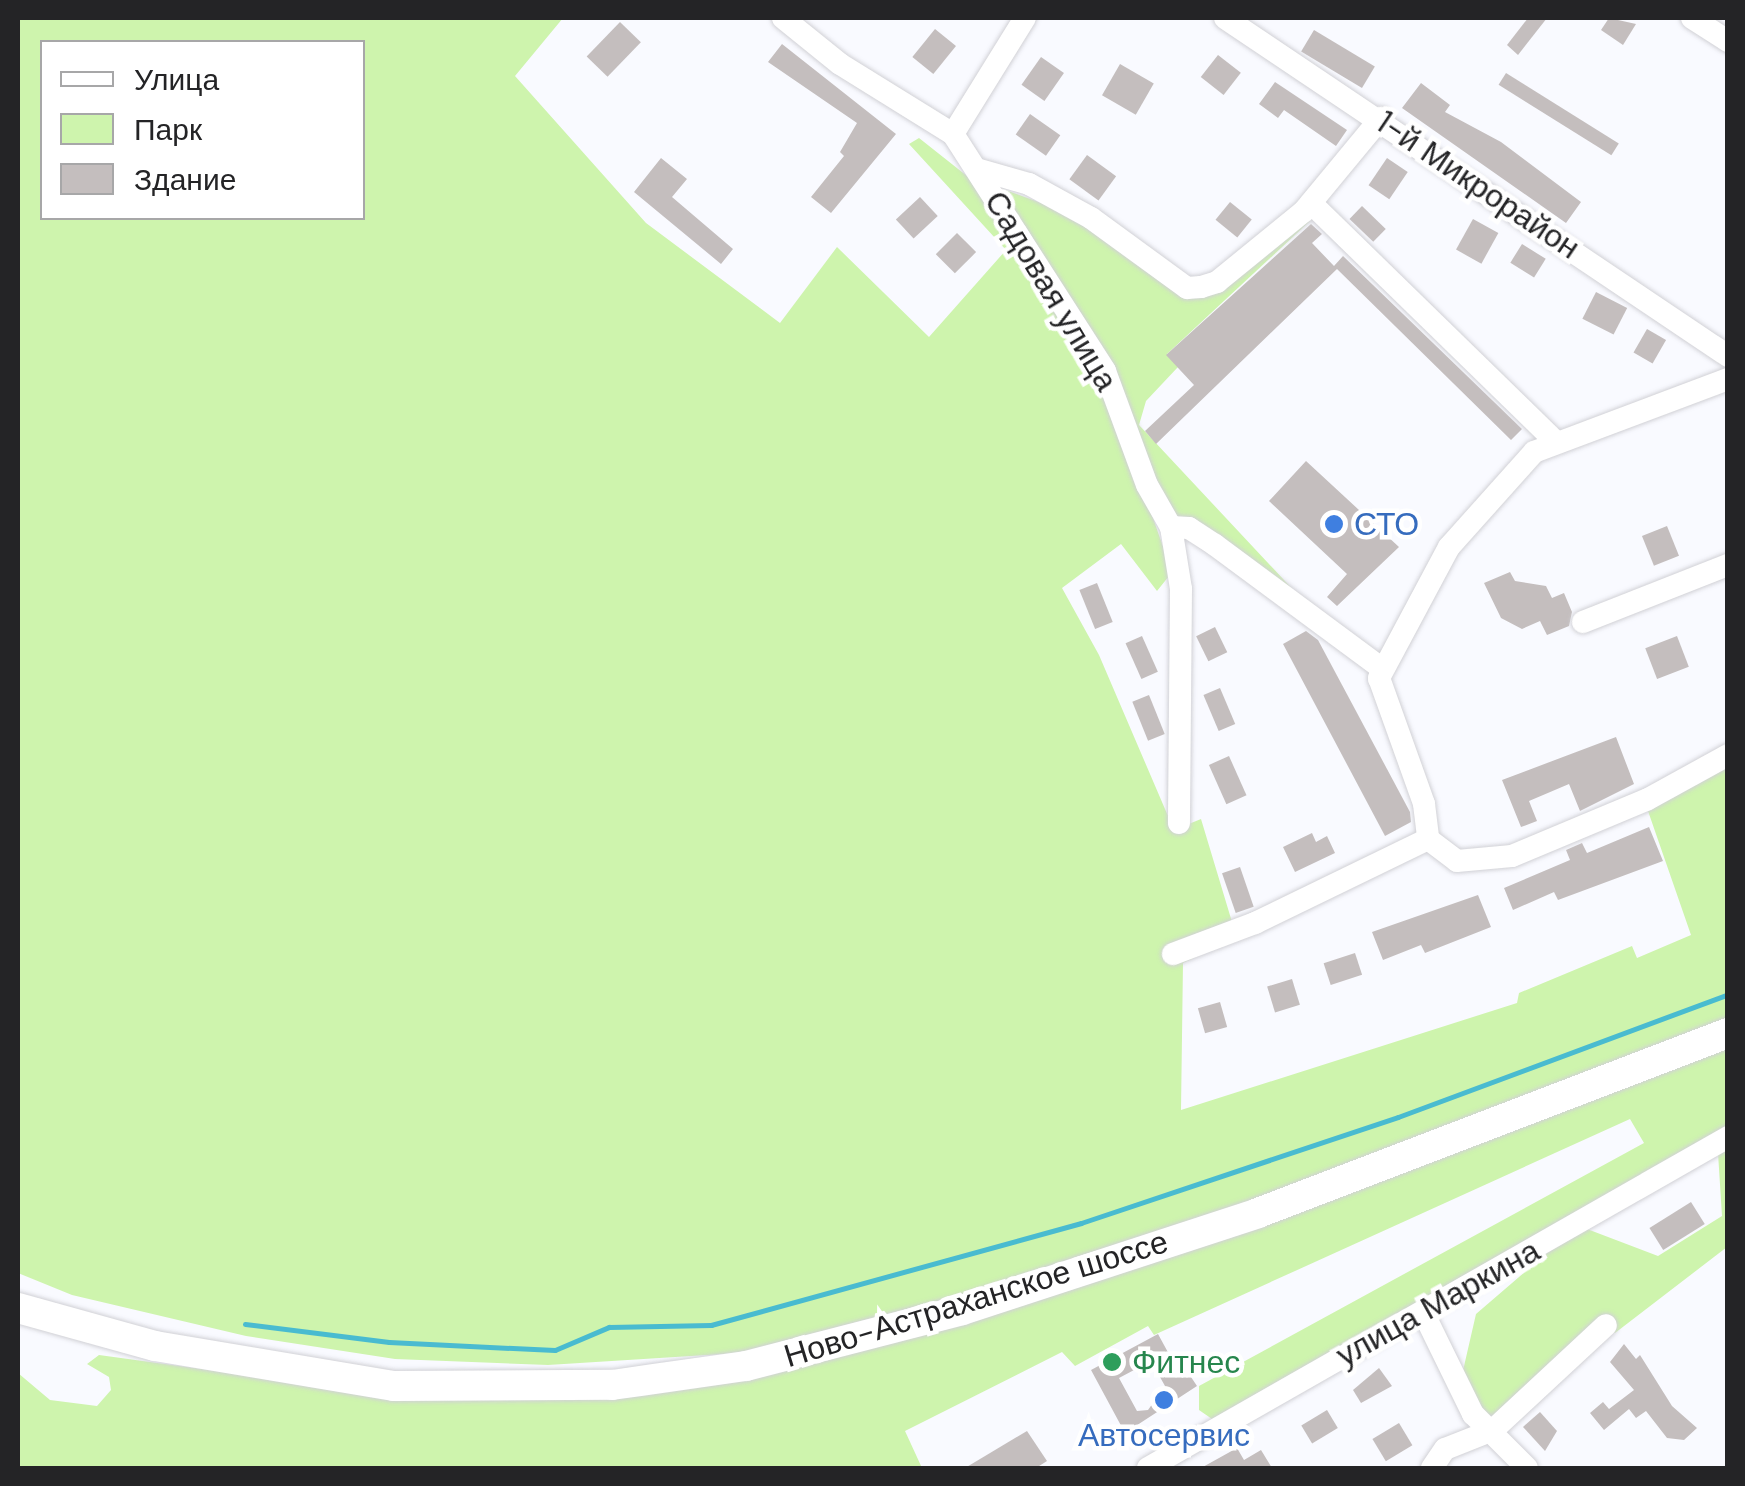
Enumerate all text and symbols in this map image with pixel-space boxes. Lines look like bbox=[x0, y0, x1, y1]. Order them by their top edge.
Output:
legend bbox=[40, 40, 365, 220]
text: Улица bbox=[134, 60, 219, 99]
street label: 1-й Микрорайон bbox=[1369, 103, 1587, 267]
text: Парк bbox=[134, 110, 202, 149]
text: Здание bbox=[134, 160, 236, 199]
street label: Садовая улица bbox=[976, 184, 1126, 398]
place label: СТО bbox=[1354, 505, 1419, 543]
marker: СТО bbox=[1323, 513, 1345, 535]
street label: Ново-Астраханское шоссе bbox=[780, 1222, 1172, 1376]
street label: улица Маркина bbox=[1330, 1231, 1546, 1375]
place label: Фитнес bbox=[1132, 1343, 1240, 1381]
marker: Фитнес bbox=[1101, 1351, 1123, 1373]
marker: Автосервис bbox=[1153, 1389, 1175, 1411]
place label: Автосервис bbox=[1078, 1416, 1250, 1454]

